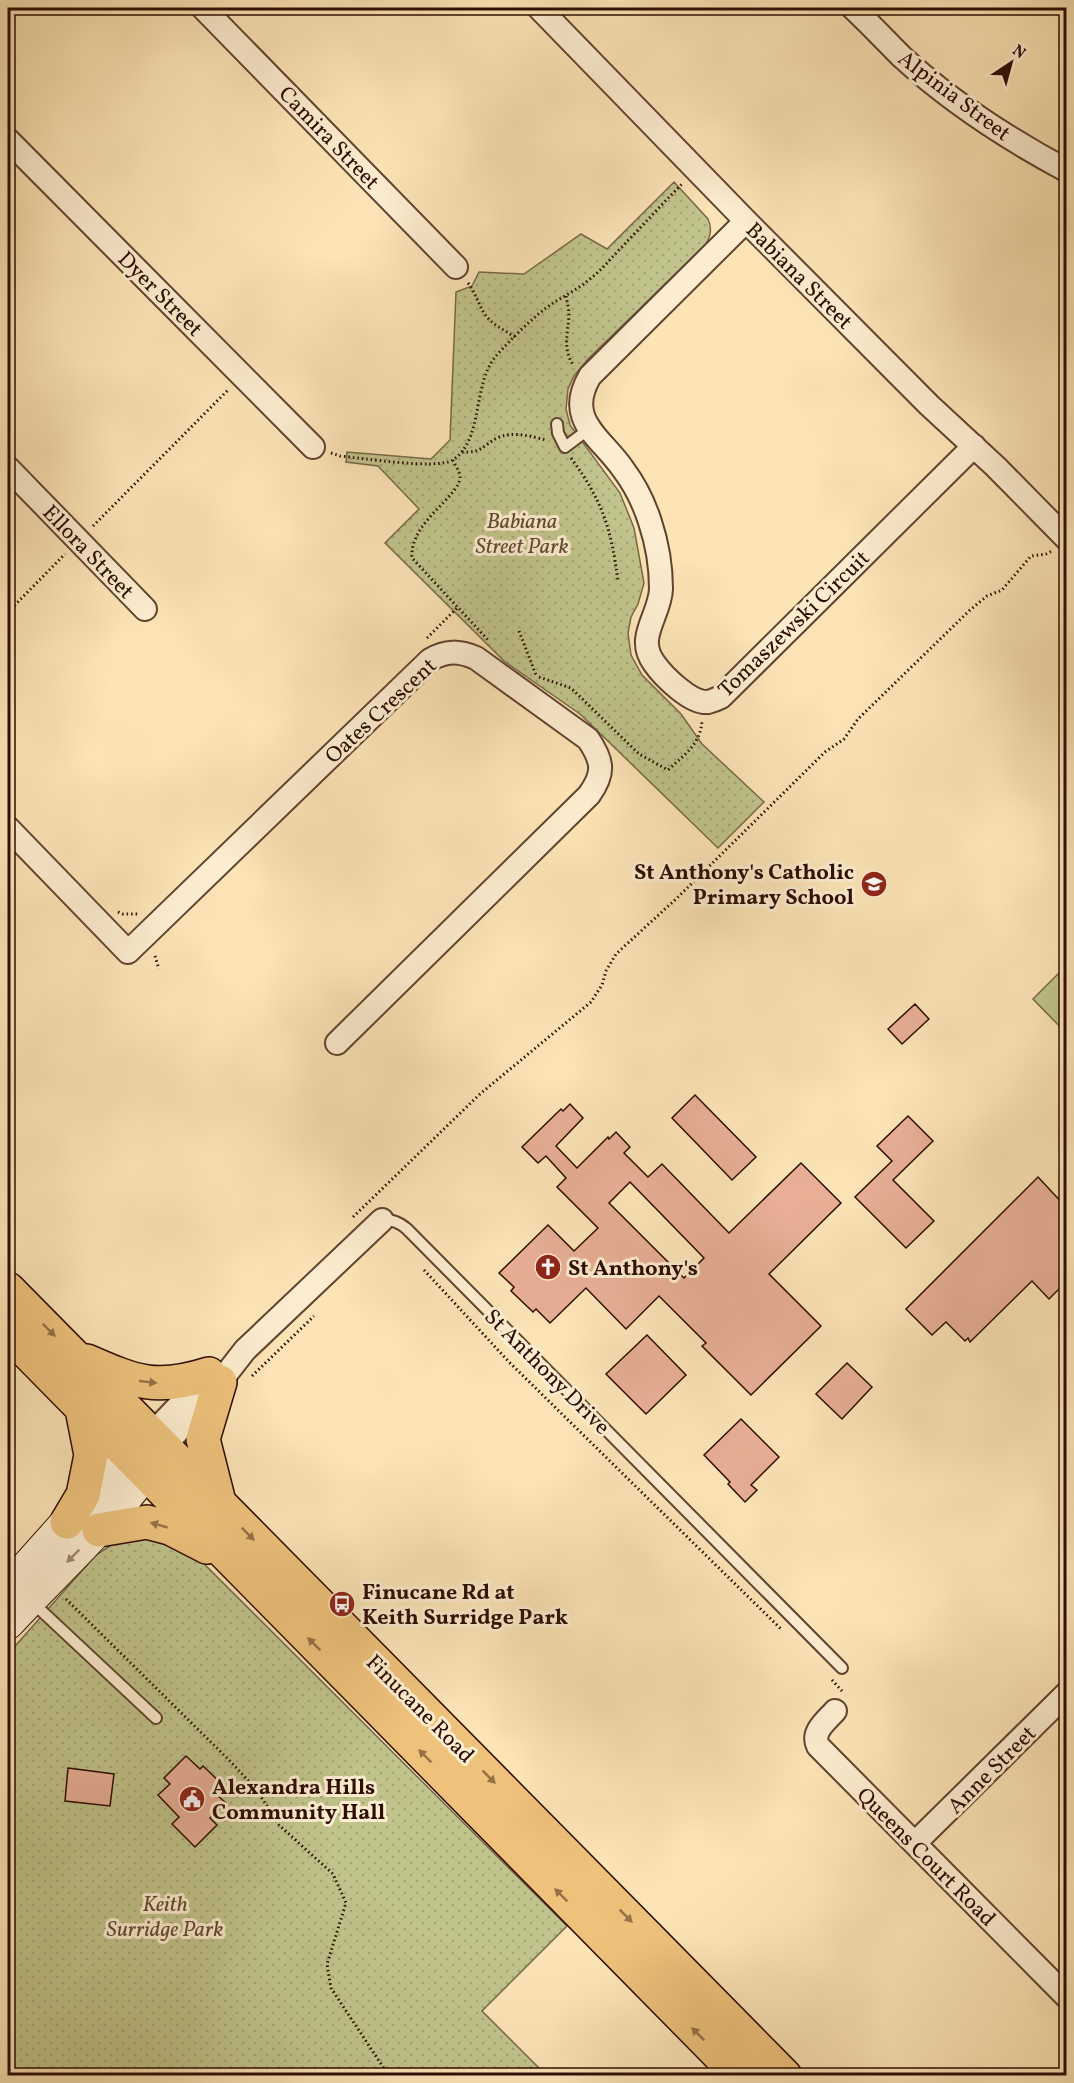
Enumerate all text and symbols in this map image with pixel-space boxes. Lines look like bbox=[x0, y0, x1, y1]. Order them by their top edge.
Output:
north arrow bbox=[981, 33, 1041, 93]
text: N bbox=[1007, 40, 1030, 65]
street label: Alpinia Street bbox=[891, 44, 1017, 150]
street label: Camira Street bbox=[271, 80, 386, 198]
street label: Babiana Street bbox=[738, 216, 859, 338]
street label: Dyer Street bbox=[110, 245, 209, 345]
street label: Ellora Street bbox=[34, 499, 140, 607]
park label: Babiana Street Park bbox=[475, 507, 569, 563]
street label: Tomaszewski Circuit bbox=[712, 544, 878, 706]
street label: Oates Crescent bbox=[319, 652, 445, 772]
place label: St Anthony's Catholic Primary School bbox=[634, 858, 854, 914]
school or university icon: St Anthony's Catholic Primary School bbox=[859, 869, 889, 899]
church icon: St Anthony's bbox=[533, 1252, 563, 1282]
place label: St Anthony's bbox=[568, 1254, 698, 1285]
street label: St Anthony Drive bbox=[476, 1303, 616, 1443]
one-way arrow bbox=[41, 1323, 55, 1337]
one-way arrow bbox=[139, 1377, 158, 1387]
one-way arrow bbox=[150, 1520, 168, 1529]
one-way arrow bbox=[241, 1526, 255, 1540]
one-way arrow bbox=[66, 1549, 80, 1564]
place label: Finucane Rd at Keith Surridge Park bbox=[362, 1578, 568, 1634]
bus stop icon: Finucane Rd at Keith Surridge Park bbox=[327, 1589, 357, 1619]
one-way arrow bbox=[307, 1637, 321, 1652]
street label: Finucane Road bbox=[358, 1649, 480, 1771]
street label: Anne Street bbox=[941, 1719, 1044, 1822]
one-way arrow bbox=[418, 1750, 432, 1764]
one-way arrow bbox=[482, 1769, 496, 1784]
place label: Alexandra Hills Community Hall bbox=[212, 1773, 385, 1829]
street label: Queens Court Road bbox=[849, 1781, 1002, 1934]
public building icon: Alexandra Hills Community Hall bbox=[177, 1784, 207, 1814]
one-way arrow bbox=[555, 1889, 569, 1903]
park label: Keith Surridge Park bbox=[107, 1890, 223, 1946]
one-way arrow bbox=[619, 1908, 633, 1923]
one-way arrow bbox=[692, 2027, 706, 2041]

